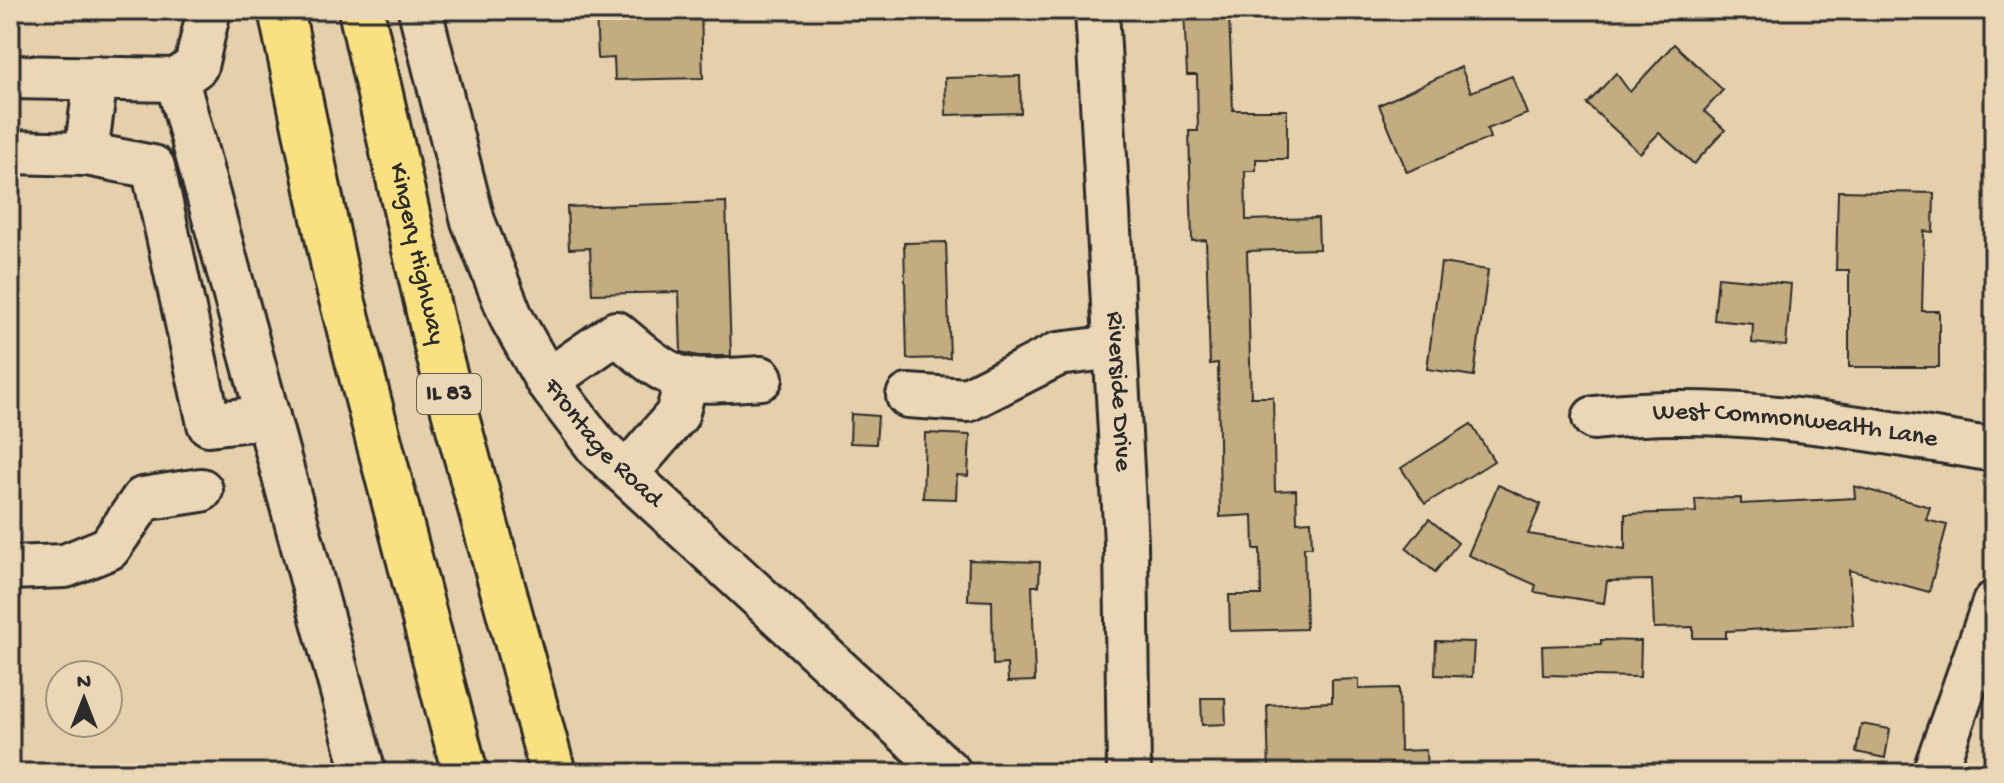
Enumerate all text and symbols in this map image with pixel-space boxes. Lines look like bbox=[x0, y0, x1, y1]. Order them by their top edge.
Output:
street label: Kingery Highway bbox=[381, 160, 452, 348]
street label: Riverside Drive bbox=[1098, 311, 1138, 473]
street label: Frontage Road bbox=[535, 372, 670, 516]
road number: IL 83 bbox=[417, 374, 481, 414]
street label: West Commonwealth Lane bbox=[1652, 397, 1941, 456]
north arrow bbox=[44, 659, 124, 739]
text: N bbox=[77, 670, 91, 696]

